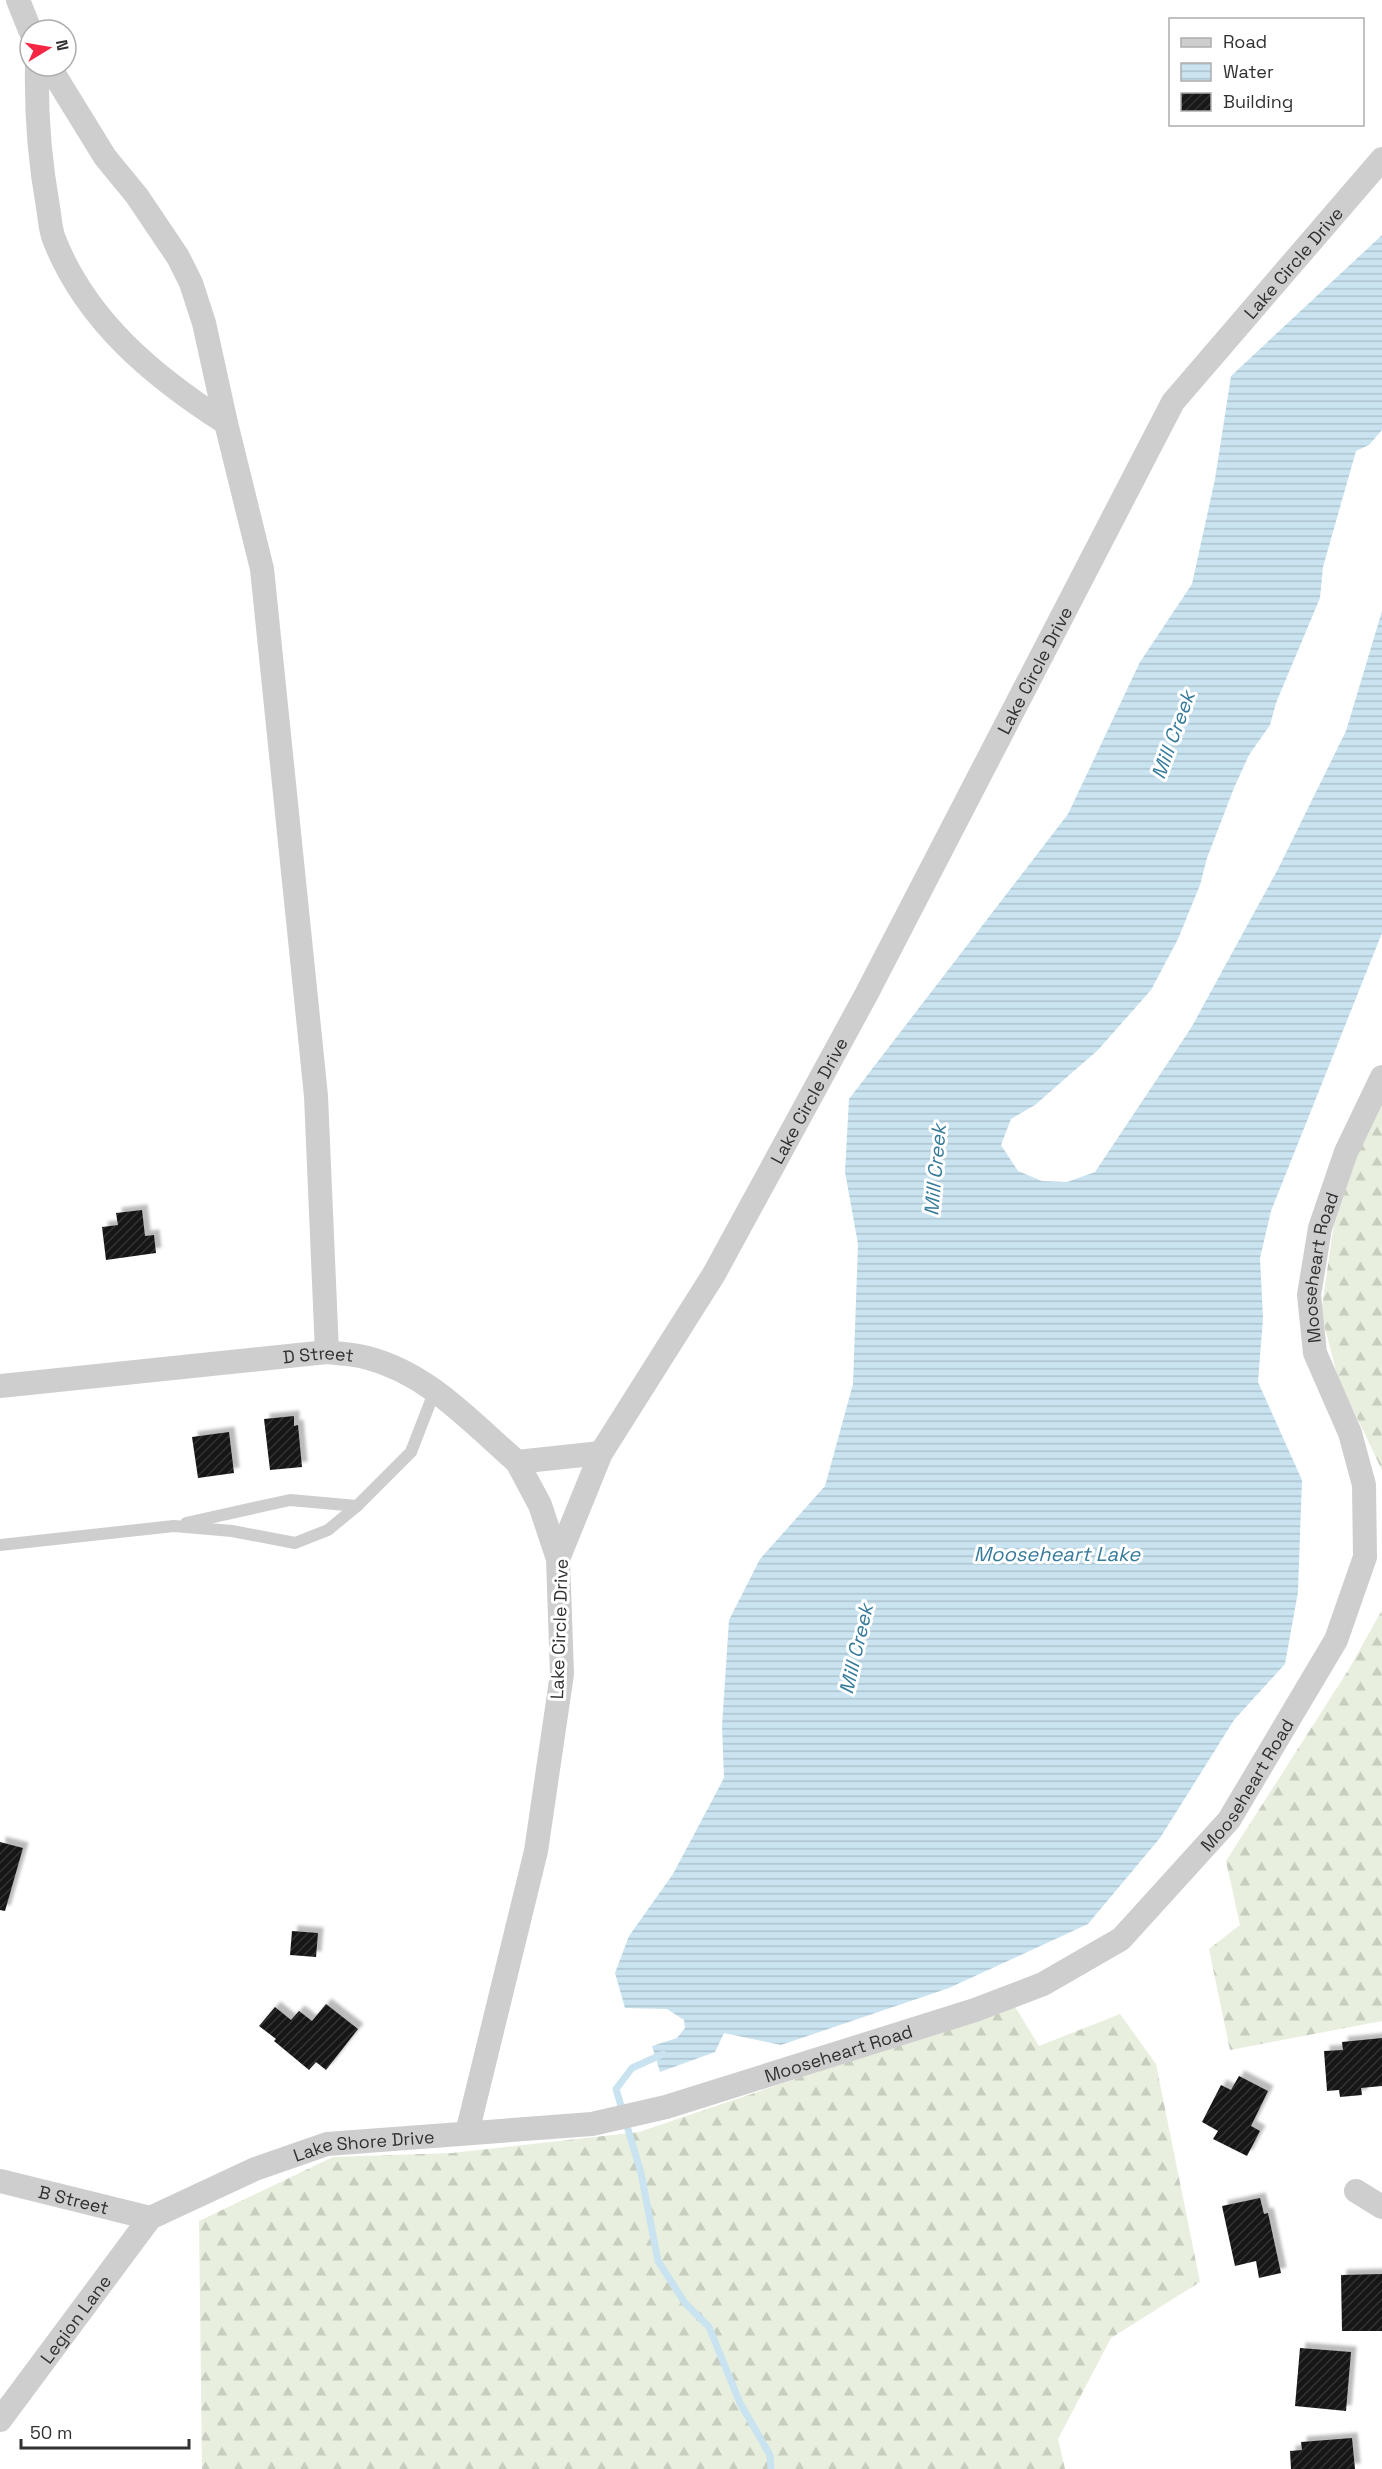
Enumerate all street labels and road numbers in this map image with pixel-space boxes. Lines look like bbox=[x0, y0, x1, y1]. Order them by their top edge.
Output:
street label: Lake Circle Drive bbox=[1238, 202, 1348, 323]
street label: Lake Circle Drive bbox=[992, 602, 1077, 738]
street label: Lake Circle Drive bbox=[765, 1033, 852, 1168]
street label: Mooseheart Road bbox=[1297, 1189, 1343, 1345]
street label: D Street bbox=[281, 1340, 355, 1368]
street label: Lake Circle Drive bbox=[545, 1558, 573, 1700]
street label: Mooseheart Road bbox=[1195, 1714, 1298, 1856]
street label: Mooseheart Road bbox=[761, 2019, 915, 2087]
street label: Lake Shore Drive bbox=[290, 2124, 435, 2166]
street label: B Street bbox=[36, 2179, 111, 2219]
street label: Legion Lane bbox=[35, 2270, 116, 2368]

